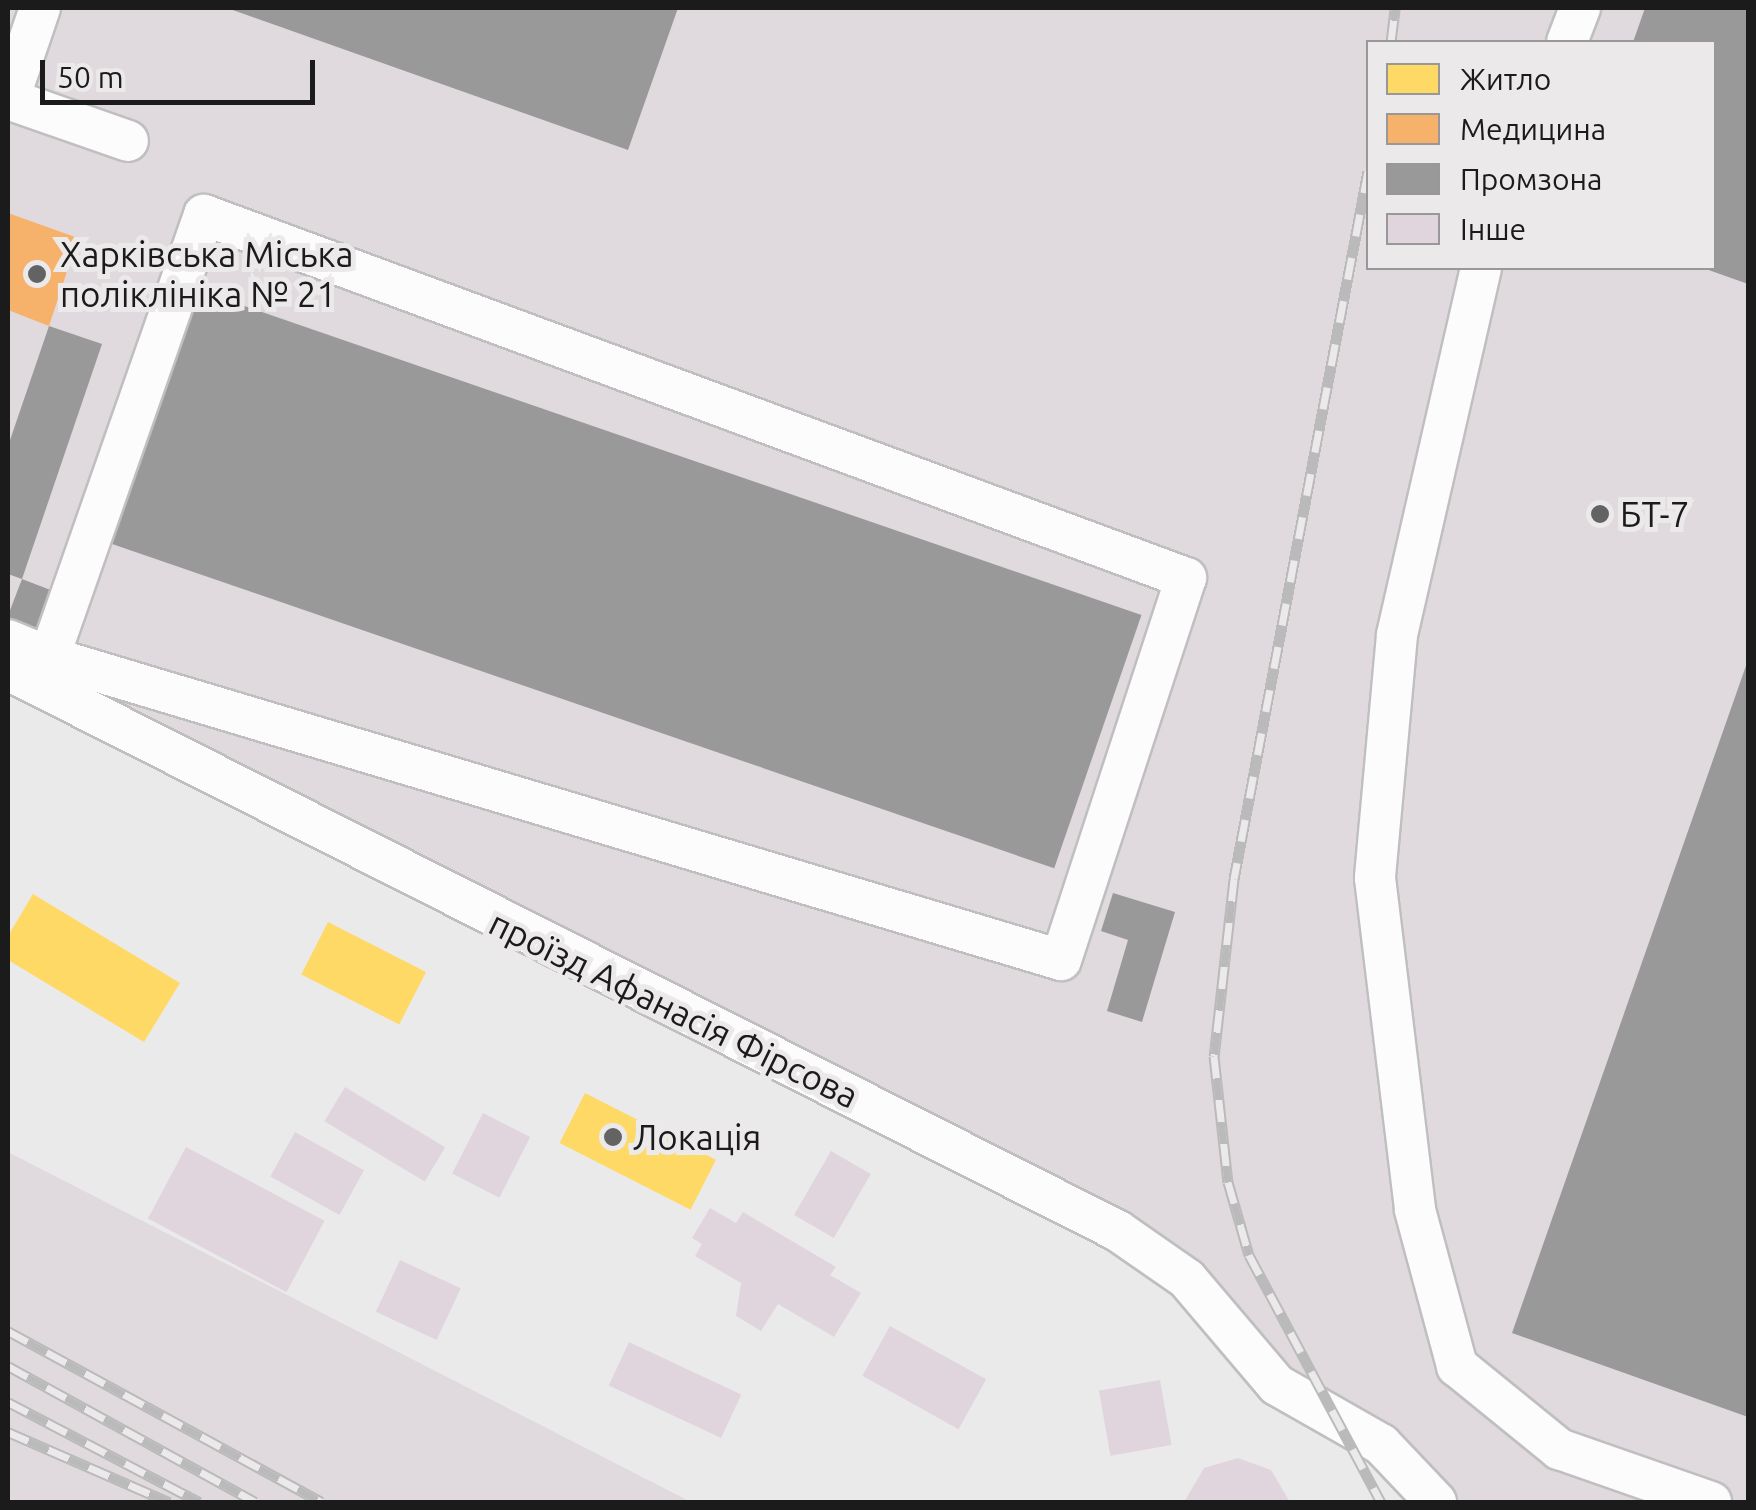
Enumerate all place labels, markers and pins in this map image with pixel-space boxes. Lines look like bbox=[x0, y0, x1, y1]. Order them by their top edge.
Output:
place label: Харківська Міська поліклініка № 21 bbox=[60, 233, 354, 315]
marker: Харківська Міська поліклініка № 21 bbox=[24, 261, 50, 287]
place label: БТ-7 bbox=[1620, 493, 1689, 535]
marker: БТ-7 bbox=[1589, 503, 1611, 525]
place label: Локація bbox=[633, 1116, 761, 1158]
marker: Локація bbox=[602, 1126, 624, 1148]

